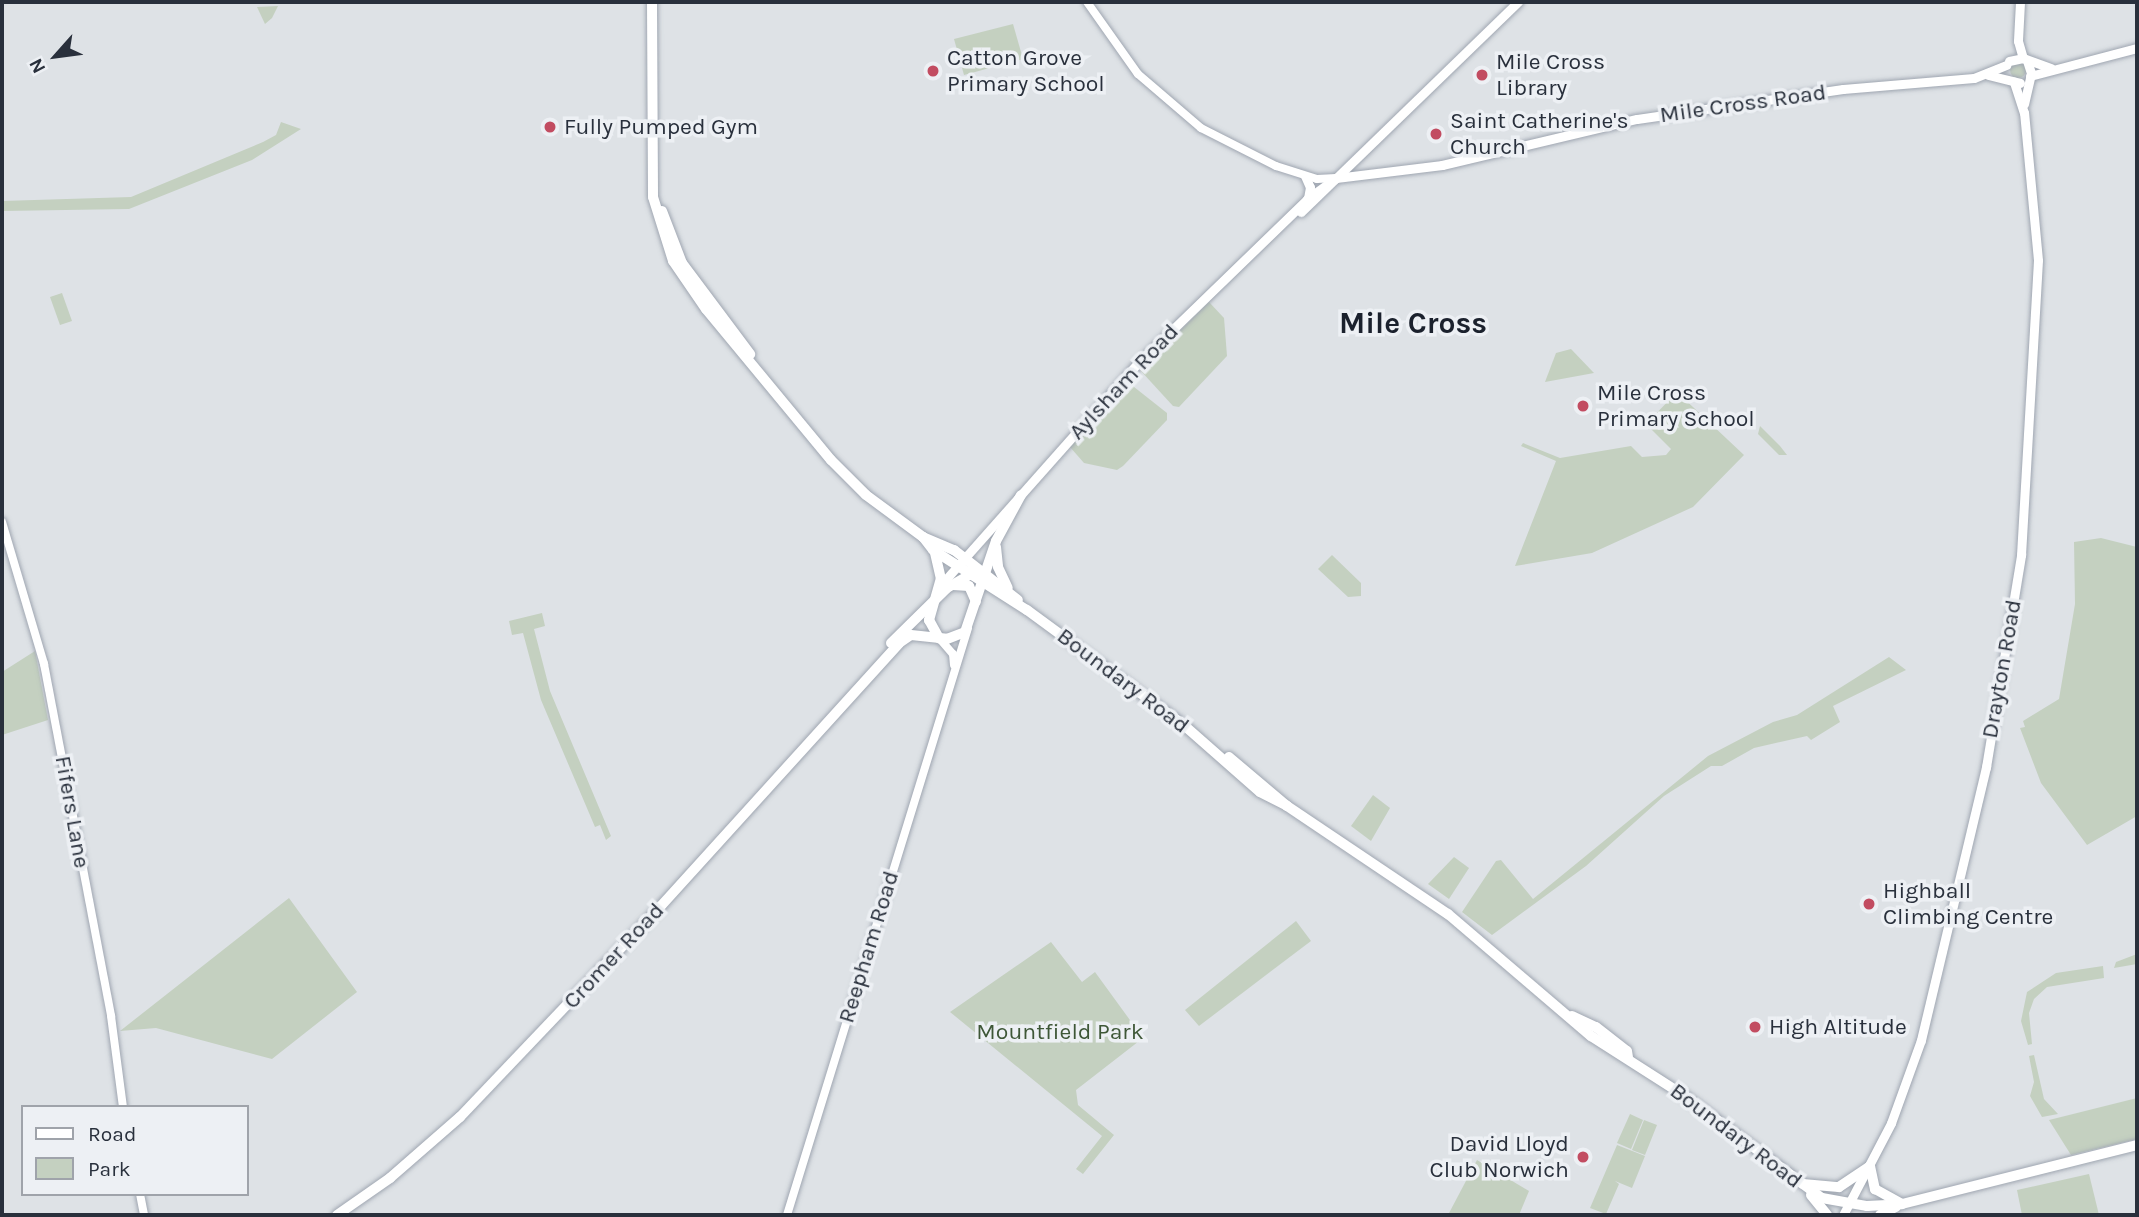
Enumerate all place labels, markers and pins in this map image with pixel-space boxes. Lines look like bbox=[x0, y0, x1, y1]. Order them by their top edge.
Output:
place label: Catton Grove Primary School bbox=[947, 44, 1105, 98]
place label: Mile Cross Library bbox=[1496, 48, 1605, 102]
marker: Catton Grove Primary School bbox=[925, 63, 941, 79]
marker: Mile Cross Library bbox=[1474, 67, 1490, 83]
place label: Saint Catherine's Church bbox=[1450, 107, 1629, 161]
place label: Fully Pumped Gym bbox=[564, 113, 758, 141]
marker: Fully Pumped Gym bbox=[542, 119, 558, 135]
marker: Saint Catherine's Church bbox=[1428, 126, 1444, 142]
place label: Mile Cross Primary School bbox=[1597, 379, 1755, 433]
marker: Mile Cross Primary School bbox=[1575, 398, 1591, 414]
place label: Highball Climbing Centre bbox=[1883, 877, 2053, 931]
marker: Highball Climbing Centre bbox=[1861, 896, 1877, 912]
place label: High Altitude bbox=[1769, 1013, 1907, 1041]
marker: High Altitude bbox=[1747, 1019, 1763, 1035]
place label: David Lloyd Club Norwich bbox=[1430, 1130, 1569, 1184]
marker: David Lloyd Club Norwich bbox=[1575, 1149, 1591, 1165]

